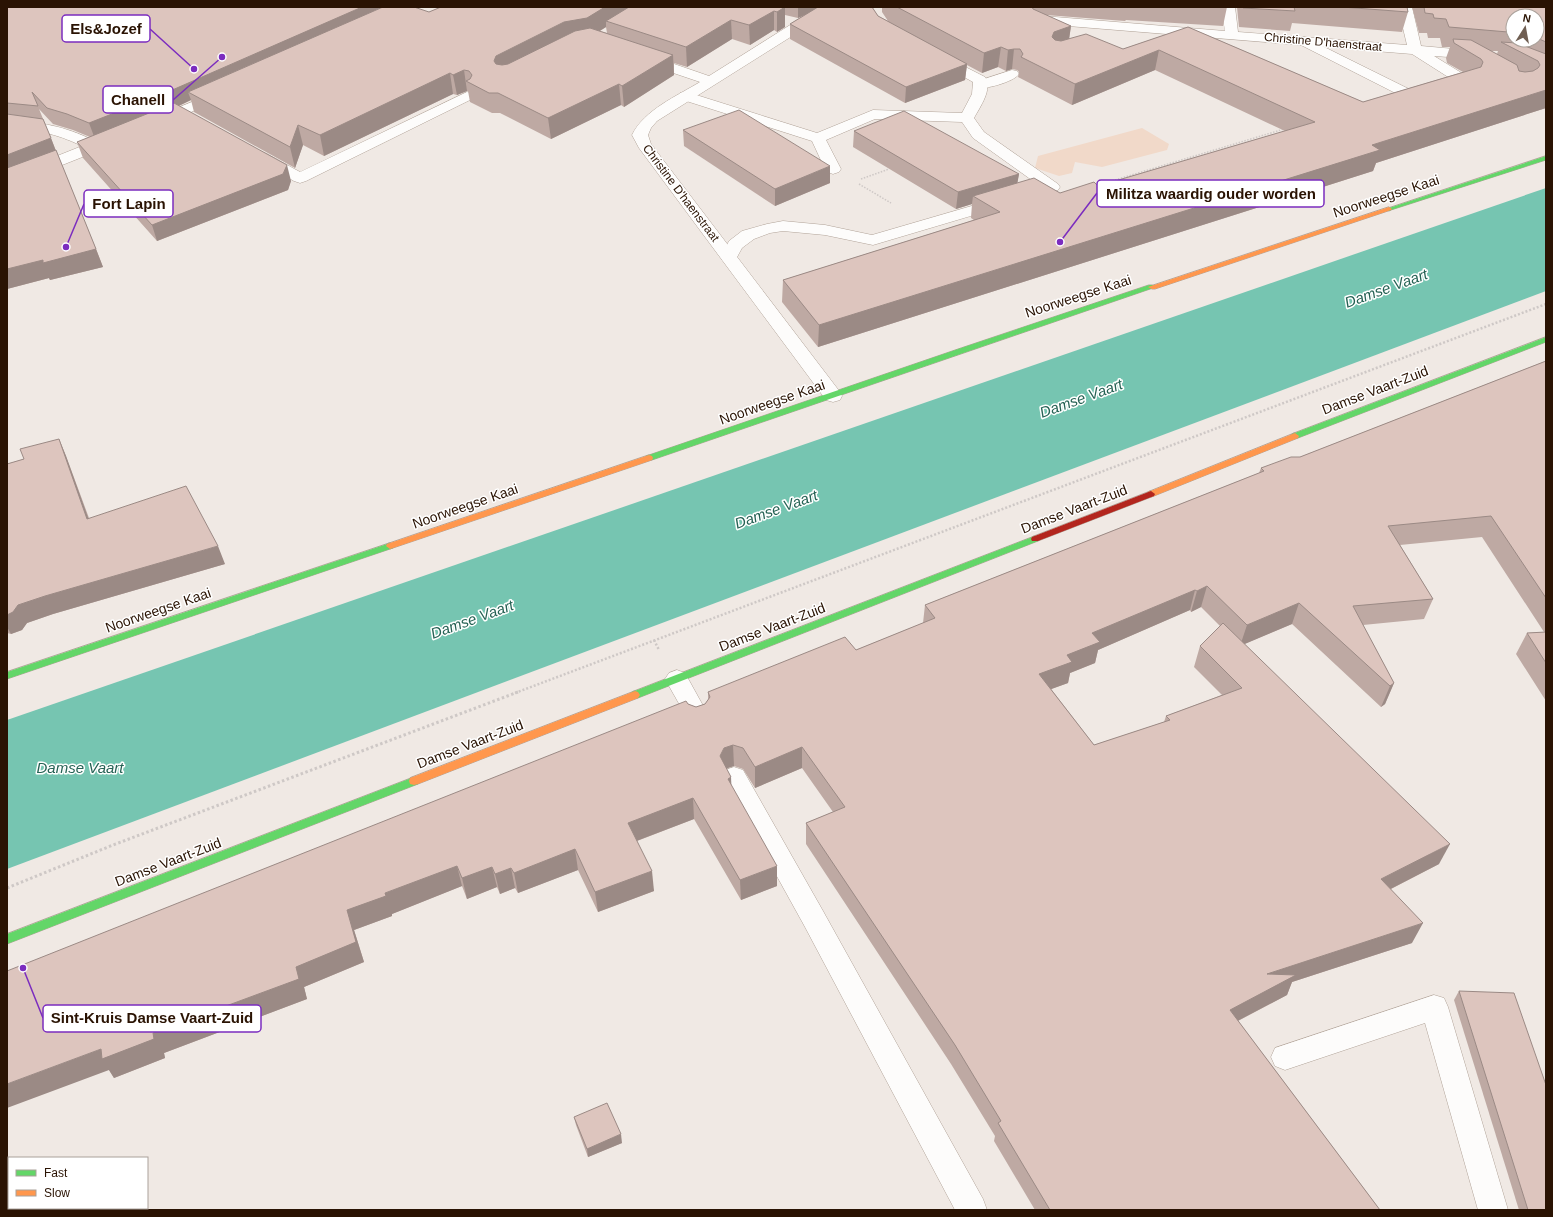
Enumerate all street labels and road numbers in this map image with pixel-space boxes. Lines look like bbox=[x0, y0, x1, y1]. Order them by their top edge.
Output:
street label: Christine D'haenstraat bbox=[1263, 30, 1383, 54]
street label: Christine D'haenstraat bbox=[640, 142, 723, 245]
street label: Noorweegse Kaai bbox=[1331, 171, 1441, 221]
street label: Noorweegse Kaai bbox=[1023, 271, 1133, 321]
street label: Damse Vaart-Zuid bbox=[1320, 362, 1430, 418]
street label: Noorweegse Kaai bbox=[717, 376, 827, 428]
street label: Noorweegse Kaai bbox=[410, 480, 520, 532]
street label: Damse Vaart-Zuid bbox=[1019, 481, 1129, 537]
street label: Noorweegse Kaai bbox=[103, 584, 213, 636]
street label: Damse Vaart-Zuid bbox=[717, 599, 827, 655]
street label: Damse Vaart-Zuid bbox=[415, 716, 525, 772]
street label: Damse Vaart-Zuid bbox=[113, 834, 223, 890]

